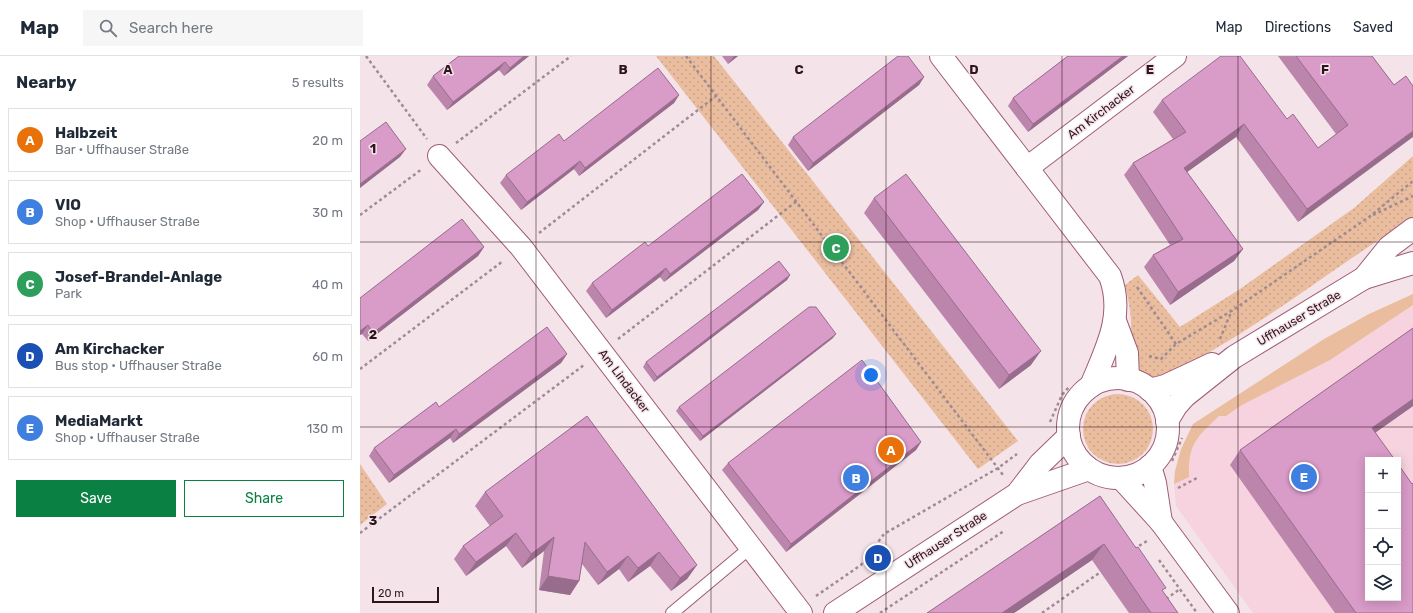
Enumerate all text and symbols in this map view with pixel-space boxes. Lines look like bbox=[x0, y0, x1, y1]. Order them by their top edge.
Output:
search box bbox=[83, 10, 363, 46]
text: Map bbox=[20, 16, 59, 39]
icon: search bbox=[97, 17, 119, 39]
text: Search here bbox=[129, 19, 213, 37]
text: Map bbox=[1216, 19, 1243, 36]
text: Directions bbox=[1265, 19, 1331, 36]
text: Saved bbox=[1353, 19, 1393, 36]
text: A bbox=[443, 62, 453, 77]
text: B bbox=[618, 62, 628, 77]
text: C bbox=[794, 62, 804, 77]
text: D bbox=[969, 62, 979, 77]
text: E bbox=[1146, 62, 1154, 77]
text: F bbox=[1321, 62, 1329, 77]
text: Nearby bbox=[16, 72, 77, 92]
text: 5 results bbox=[292, 75, 344, 90]
street label: Am Kirchacker bbox=[1065, 82, 1138, 142]
text: Halbzeit bbox=[55, 124, 117, 142]
text: A bbox=[25, 133, 35, 148]
text: 20 m bbox=[312, 133, 343, 148]
text: 1 bbox=[370, 141, 376, 156]
text: Bar · Uffhauser Straße bbox=[55, 142, 189, 157]
text: VIO bbox=[55, 196, 81, 214]
text: B bbox=[25, 205, 35, 220]
text: 30 m bbox=[312, 205, 343, 220]
text: Shop · Uffhauser Straße bbox=[55, 214, 200, 229]
pin: C bbox=[823, 233, 849, 263]
text: Josef-Brandel-Anlage bbox=[55, 268, 222, 286]
text: C bbox=[25, 277, 35, 292]
text: 40 m bbox=[312, 277, 343, 292]
text: Park bbox=[55, 286, 82, 301]
street label: Uffhauser Straße bbox=[1255, 287, 1344, 348]
text: 2 bbox=[369, 327, 377, 342]
text: Am Kirchacker bbox=[55, 340, 164, 358]
street label: Am Lindacker bbox=[595, 346, 653, 416]
text: D bbox=[25, 349, 35, 364]
text: 60 m bbox=[312, 349, 343, 364]
text: Bus stop · Uffhauser Straße bbox=[55, 358, 222, 373]
your location bbox=[861, 365, 881, 385]
text: MediaMarkt bbox=[55, 412, 143, 430]
text: E bbox=[26, 421, 34, 436]
text: 130 m bbox=[307, 421, 343, 436]
text: Shop · Uffhauser Straße bbox=[55, 430, 200, 445]
pin: A bbox=[878, 435, 904, 465]
map controls bbox=[1365, 457, 1401, 601]
button: + bbox=[1365, 457, 1401, 493]
pin: E bbox=[1291, 462, 1317, 492]
pin: B bbox=[843, 463, 869, 493]
button: Save bbox=[16, 480, 176, 517]
button: Share bbox=[184, 480, 344, 517]
button: − bbox=[1365, 493, 1401, 529]
street label: Uffhauser Straße bbox=[902, 508, 990, 572]
text: 3 bbox=[369, 513, 378, 528]
button: locate bbox=[1365, 529, 1401, 565]
pin: D bbox=[865, 543, 891, 573]
button: layers bbox=[1365, 565, 1401, 601]
scale bar bbox=[372, 585, 439, 604]
text: 20 m bbox=[378, 587, 404, 600]

